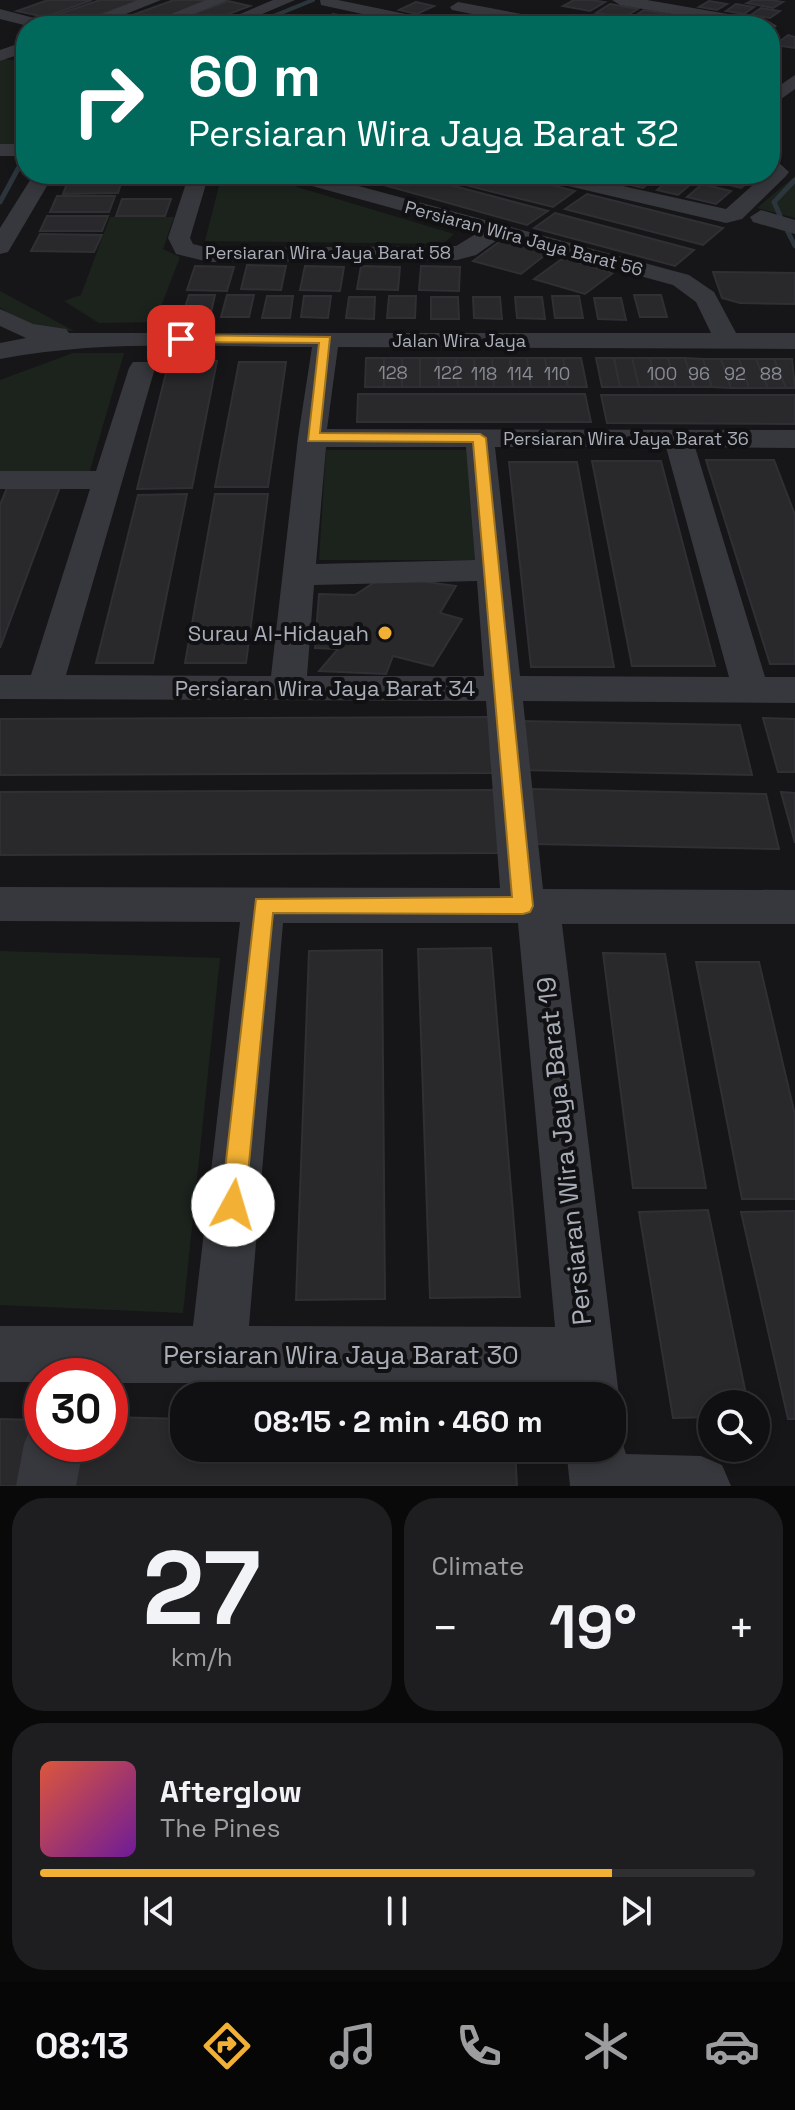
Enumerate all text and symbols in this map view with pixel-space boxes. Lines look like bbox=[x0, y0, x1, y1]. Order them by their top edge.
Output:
text: 60 m bbox=[188, 41, 321, 112]
icon: right bbox=[56, 48, 160, 152]
text: Persiaran Wira Jaya Barat 32 bbox=[188, 111, 679, 157]
street label: Persiaran Wira Jaya Barat 56 bbox=[402, 195, 646, 281]
street label: Persiaran Wira Jaya Barat 58 bbox=[205, 241, 451, 264]
pin bbox=[147, 305, 215, 373]
icon: arrive bbox=[159, 317, 203, 361]
street label: Jalan Wira Jaya bbox=[392, 329, 526, 352]
house number: 128 bbox=[378, 361, 408, 384]
house number: 122 bbox=[433, 361, 463, 384]
house number: 118 bbox=[471, 362, 497, 385]
house number: 114 bbox=[507, 362, 533, 385]
house number: 110 bbox=[544, 362, 570, 385]
house number: 100 bbox=[647, 362, 677, 385]
house number: 96 bbox=[688, 362, 710, 385]
house number: 92 bbox=[724, 362, 746, 385]
house number: 88 bbox=[760, 362, 782, 385]
street label: Persiaran Wira Jaya Barat 36 bbox=[503, 427, 749, 450]
place label: Surau Al-Hidayah bbox=[188, 619, 369, 647]
marker: Surau Al-Hidayah bbox=[376, 624, 394, 642]
street label: Persiaran Wira Jaya Barat 34 bbox=[175, 674, 476, 702]
street label: Persiaran Wira Jaya Barat 19 bbox=[529, 975, 599, 1327]
position arrow bbox=[191, 1163, 275, 1247]
street label: Persiaran Wira Jaya Barat 30 bbox=[163, 1338, 519, 1372]
speed limit sign: 30 bbox=[24, 1358, 128, 1462]
map controls bbox=[698, 1390, 770, 1462]
button: search bbox=[698, 1390, 770, 1462]
text: 08:15 · 2 min · 460 m bbox=[253, 1402, 543, 1441]
text: 27 bbox=[143, 1522, 261, 1654]
text: Climate bbox=[432, 1549, 524, 1583]
text: 19° bbox=[549, 1589, 637, 1666]
text: − bbox=[432, 1600, 459, 1656]
text: + bbox=[728, 1600, 755, 1656]
text: km/h bbox=[171, 1640, 233, 1674]
text: Afterglow bbox=[160, 1772, 302, 1811]
text: The Pines bbox=[160, 1811, 280, 1845]
icon: previous bbox=[137, 1889, 181, 1933]
icon: pause bbox=[375, 1889, 419, 1933]
icon: next bbox=[614, 1889, 658, 1933]
icon: directions bbox=[199, 2018, 255, 2074]
icon: music bbox=[325, 2018, 381, 2074]
icon: phone bbox=[451, 2018, 507, 2074]
icon: climate bbox=[578, 2018, 634, 2074]
icon: car bbox=[704, 2018, 760, 2074]
text: 08:13 bbox=[35, 2023, 129, 2069]

